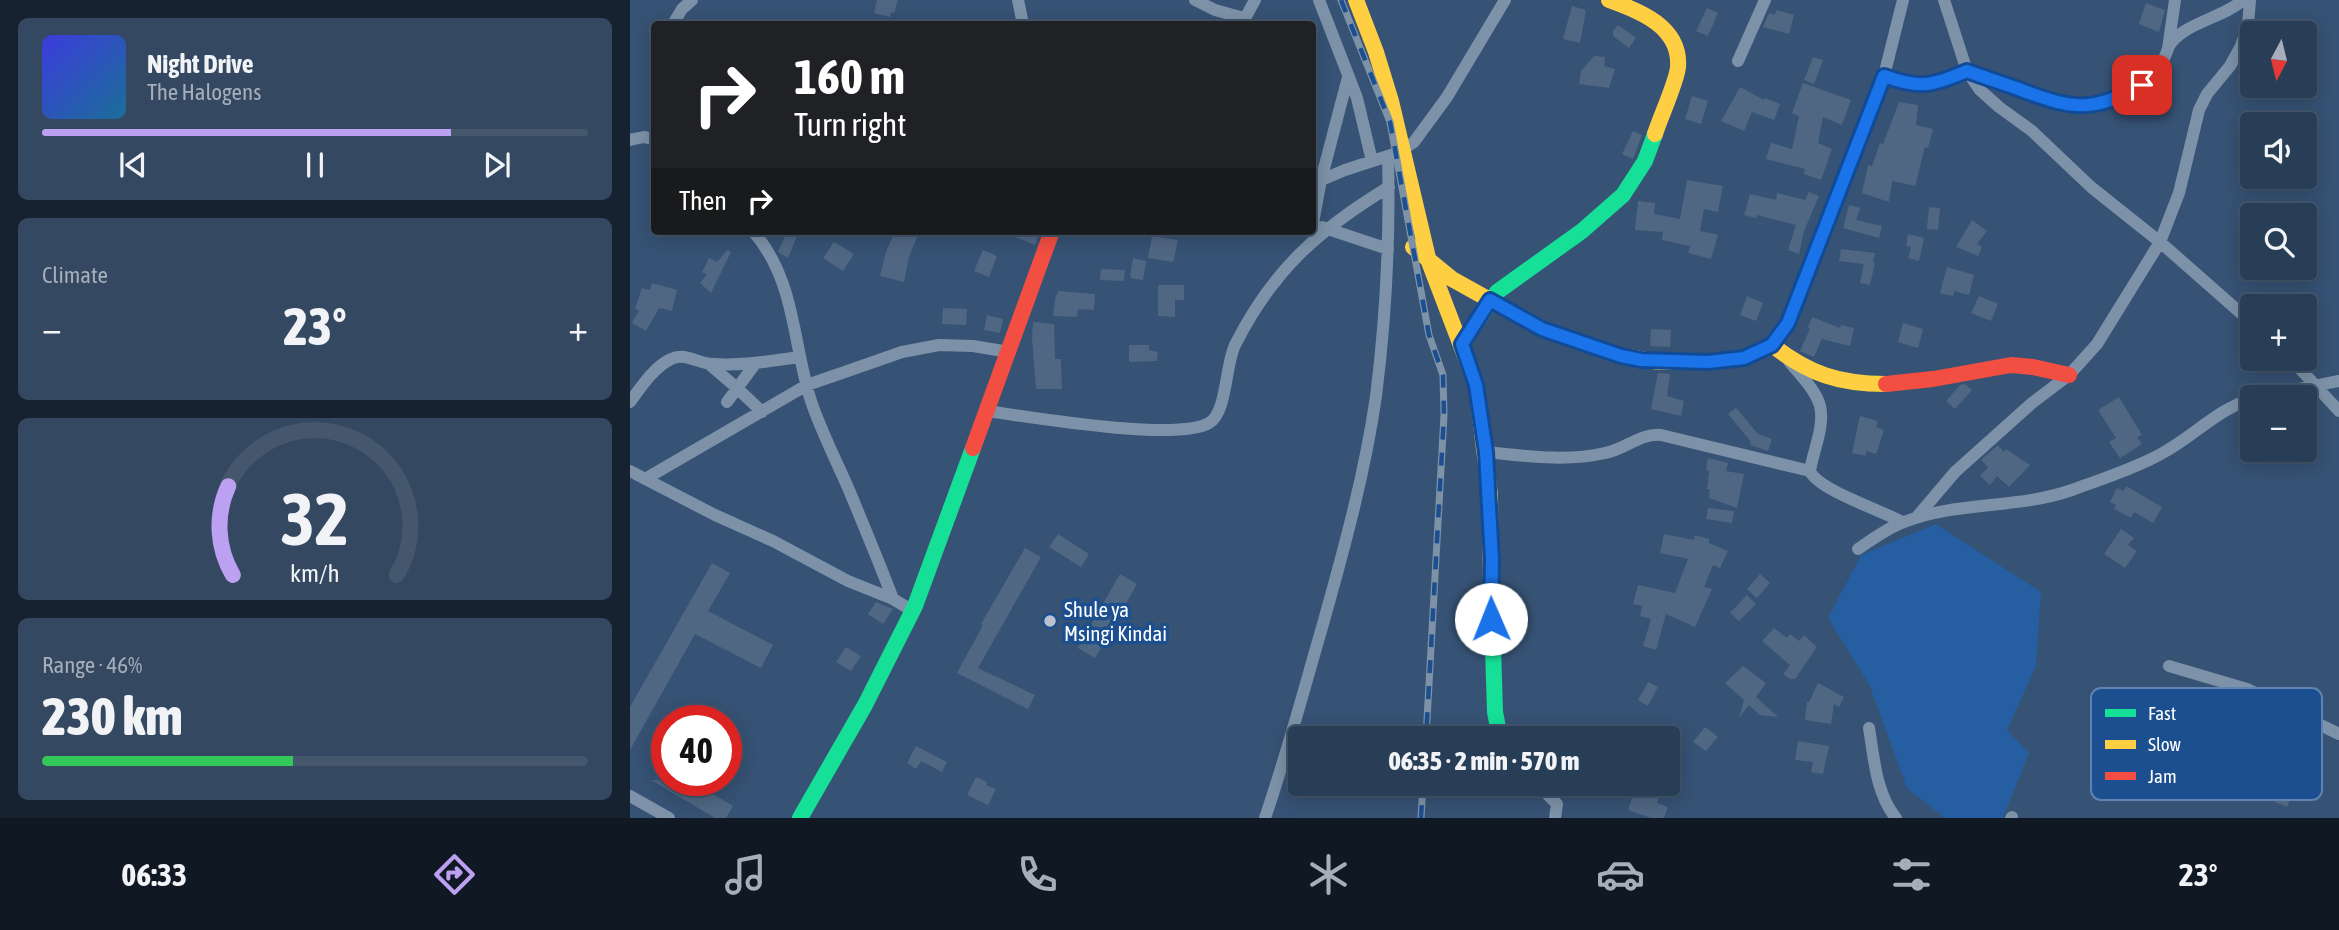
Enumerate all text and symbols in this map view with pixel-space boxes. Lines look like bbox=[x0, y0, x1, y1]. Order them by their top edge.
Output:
north arrow bbox=[2240, 21, 2317, 98]
map controls bbox=[2240, 21, 2317, 462]
text: 160 m bbox=[794, 48, 905, 104]
text: Night Drive bbox=[147, 49, 254, 79]
icon: right bbox=[679, 49, 770, 140]
pin bbox=[2112, 55, 2172, 115]
icon: arrive bbox=[2123, 66, 2161, 104]
text: The Halogens bbox=[147, 79, 261, 105]
text: Turn right bbox=[794, 106, 907, 143]
button: sound bbox=[2240, 112, 2317, 189]
icon: previous bbox=[114, 146, 152, 184]
icon: pause bbox=[296, 146, 334, 184]
icon: next bbox=[478, 146, 516, 184]
icon: right bbox=[741, 182, 779, 220]
text: Then bbox=[679, 186, 727, 216]
button: search bbox=[2240, 203, 2317, 280]
text: Climate bbox=[42, 262, 108, 288]
button: + bbox=[2240, 294, 2317, 371]
text: 23° bbox=[283, 296, 347, 356]
text: − bbox=[42, 306, 62, 349]
text: + bbox=[568, 306, 588, 349]
button: − bbox=[2240, 385, 2317, 462]
text: 32 bbox=[281, 477, 349, 560]
text: km/h bbox=[290, 559, 340, 587]
position arrow bbox=[1454, 582, 1528, 656]
place label: Shule ya Msingi Kindai bbox=[1064, 597, 1167, 645]
marker: Shule ya Msingi Kindai bbox=[1042, 613, 1058, 629]
text: Range · 46% bbox=[42, 652, 142, 678]
text: 230 km bbox=[42, 686, 183, 746]
legend bbox=[2091, 688, 2322, 800]
text: Fast bbox=[2148, 702, 2176, 724]
speed limit sign: 40 bbox=[651, 705, 742, 796]
text: Slow bbox=[2148, 733, 2182, 755]
text: 06:35 · 2 min · 570 m bbox=[1389, 746, 1579, 776]
text: Jam bbox=[2148, 765, 2177, 787]
icon: directions bbox=[430, 850, 479, 899]
icon: music bbox=[721, 850, 770, 899]
icon: phone bbox=[1013, 850, 1062, 899]
icon: climate bbox=[1304, 850, 1353, 899]
icon: car bbox=[1596, 850, 1645, 899]
icon: filters bbox=[1887, 850, 1936, 899]
text: 06:33 bbox=[121, 856, 187, 893]
text: 23° bbox=[2179, 856, 2218, 893]

